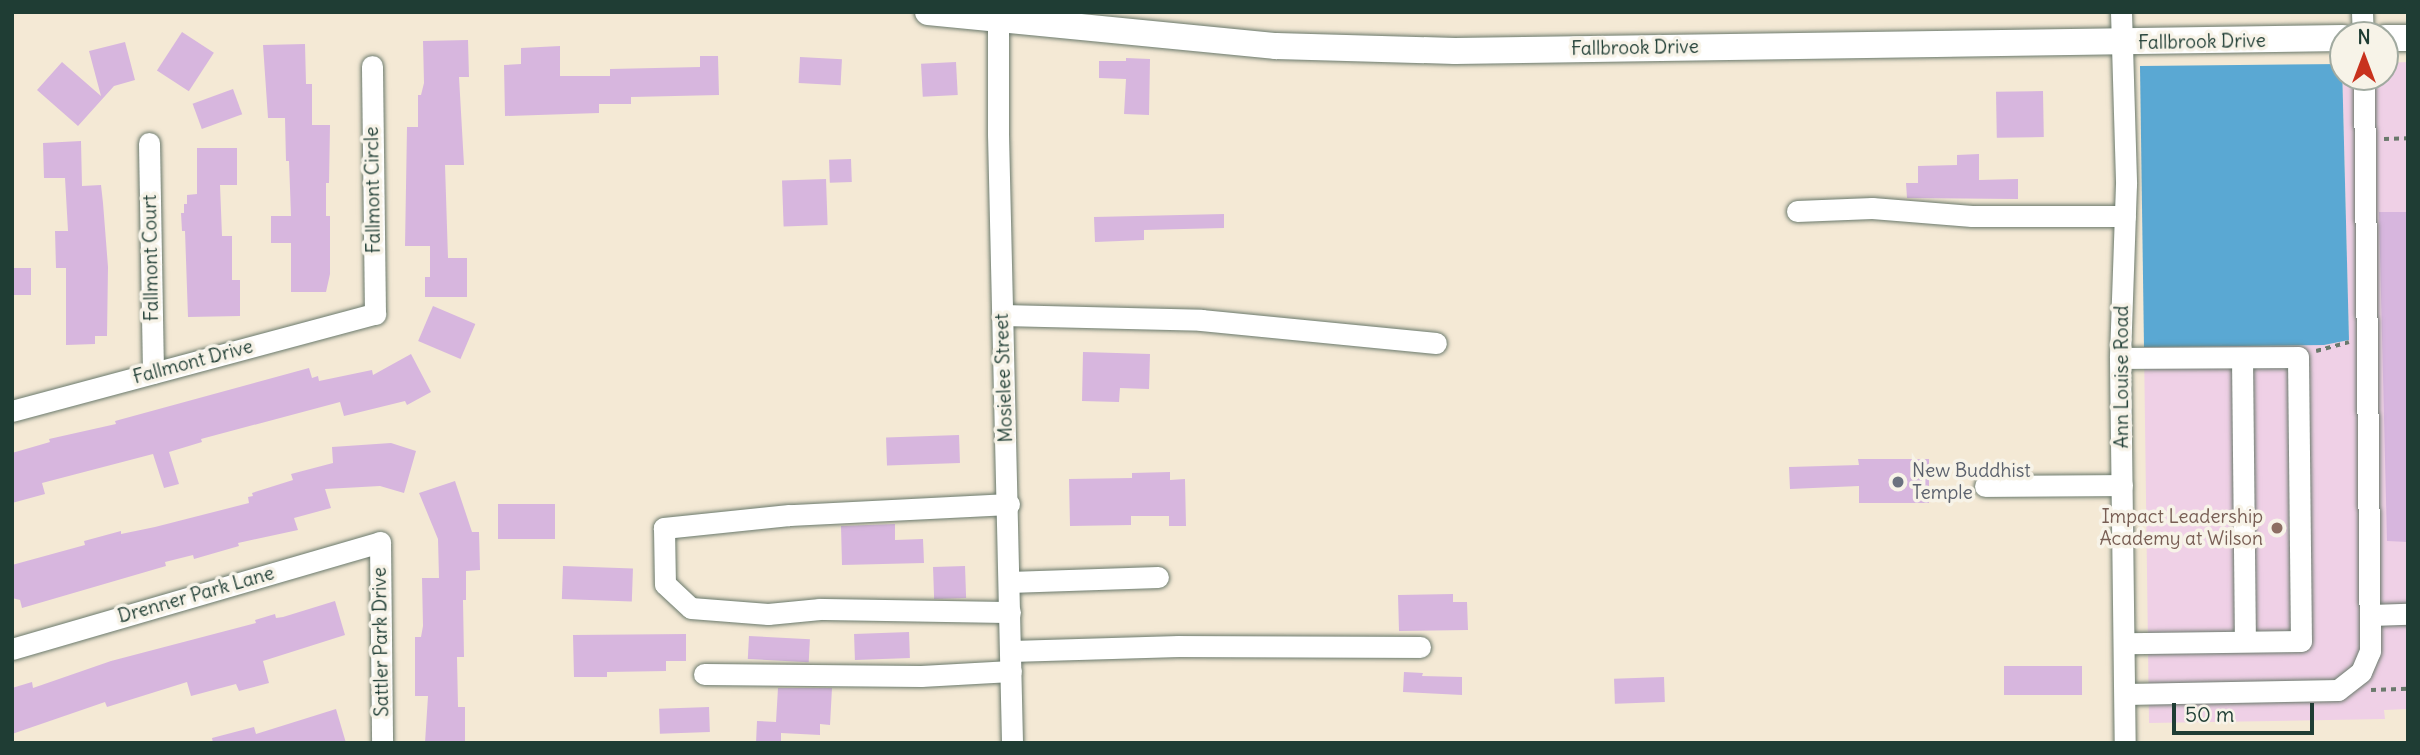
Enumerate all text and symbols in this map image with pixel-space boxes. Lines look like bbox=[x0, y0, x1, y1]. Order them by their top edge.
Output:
north arrow bbox=[2329, 21, 2399, 91]
text: N bbox=[2357, 25, 2371, 49]
street label: Fallbrook Drive bbox=[2138, 29, 2266, 55]
street label: Fallbrook Drive bbox=[1571, 35, 1699, 61]
street label: Fallmont Circle bbox=[360, 126, 386, 254]
street label: Fallmont Court bbox=[138, 195, 164, 321]
street label: Ann Louise Road bbox=[2111, 306, 2133, 448]
street label: Mosielee Street bbox=[990, 313, 1018, 443]
street label: Fallmont Drive bbox=[131, 335, 255, 389]
place label: New Buddhist Temple bbox=[1912, 460, 2031, 504]
marker: New Buddhist Temple bbox=[1890, 474, 1906, 490]
place label: Impact Leadership Academy at Wilson bbox=[2099, 506, 2263, 550]
marker: Impact Leadership Academy at Wilson bbox=[2269, 520, 2285, 536]
street label: Drenner Park Lane bbox=[115, 562, 277, 628]
street label: Sattler Park Drive bbox=[368, 567, 394, 717]
scale bar bbox=[2175, 688, 2317, 732]
text: 50 m bbox=[2185, 701, 2234, 728]

